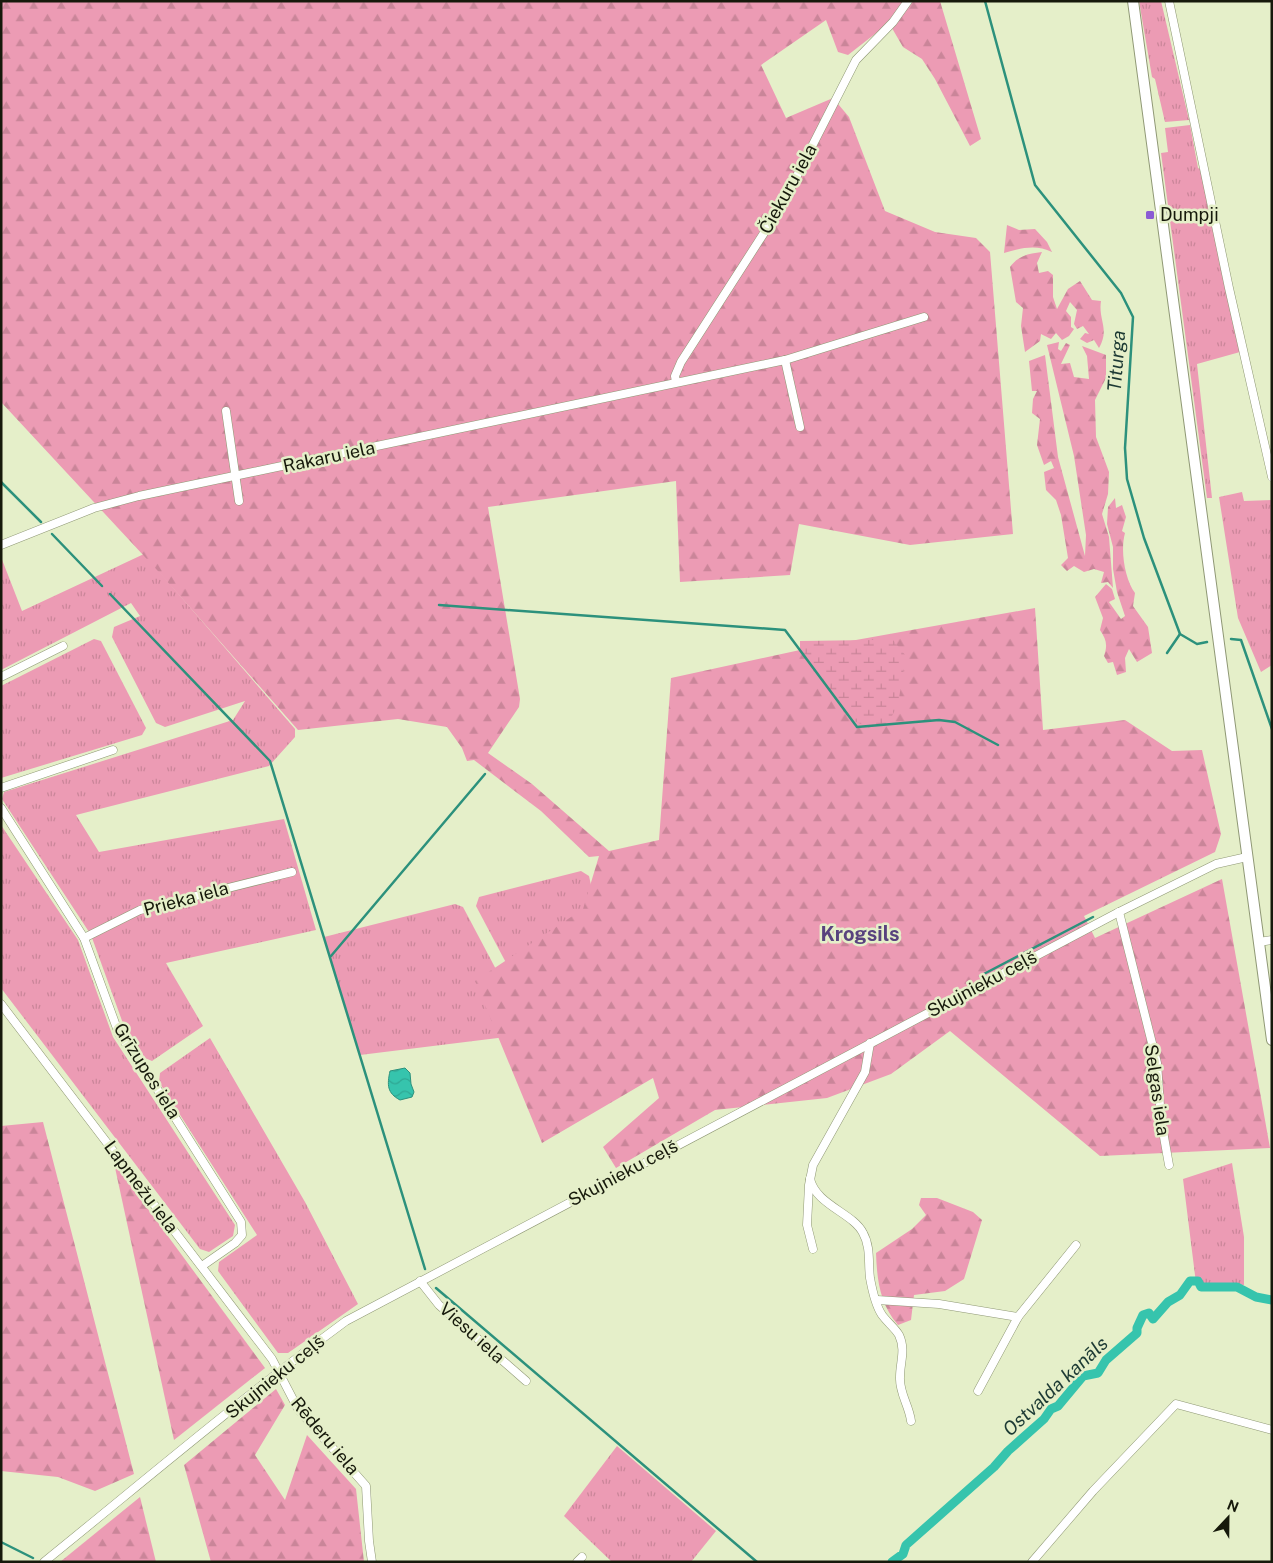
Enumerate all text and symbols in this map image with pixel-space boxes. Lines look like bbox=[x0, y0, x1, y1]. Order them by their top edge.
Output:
street label: Čiekuru iela bbox=[754, 140, 821, 237]
place label: Dumpji bbox=[1160, 204, 1219, 225]
marker: Dumpji bbox=[1144, 209, 1156, 221]
water label: Titurga bbox=[1103, 330, 1129, 392]
street label: Rakaru iela bbox=[281, 437, 377, 477]
street label: Prieka iela bbox=[141, 877, 231, 920]
district label: Krogsils bbox=[820, 922, 900, 946]
street label: Skujnieku ceļš bbox=[923, 946, 1040, 1021]
street label: Grīzupes iela bbox=[110, 1019, 185, 1122]
street label: Selgas iela bbox=[1141, 1043, 1174, 1137]
street label: Skujnieku ceļš bbox=[564, 1135, 681, 1210]
street label: Lapmežu iela bbox=[100, 1137, 183, 1237]
street label: Viesu iela bbox=[435, 1298, 509, 1367]
street label: Skujnieku ceļš bbox=[221, 1330, 328, 1423]
water label: Ostvalda kanāls bbox=[998, 1332, 1112, 1440]
street label: Rēderu iela bbox=[287, 1393, 364, 1479]
north arrow bbox=[1203, 1493, 1253, 1543]
text: N bbox=[1225, 1496, 1241, 1515]

